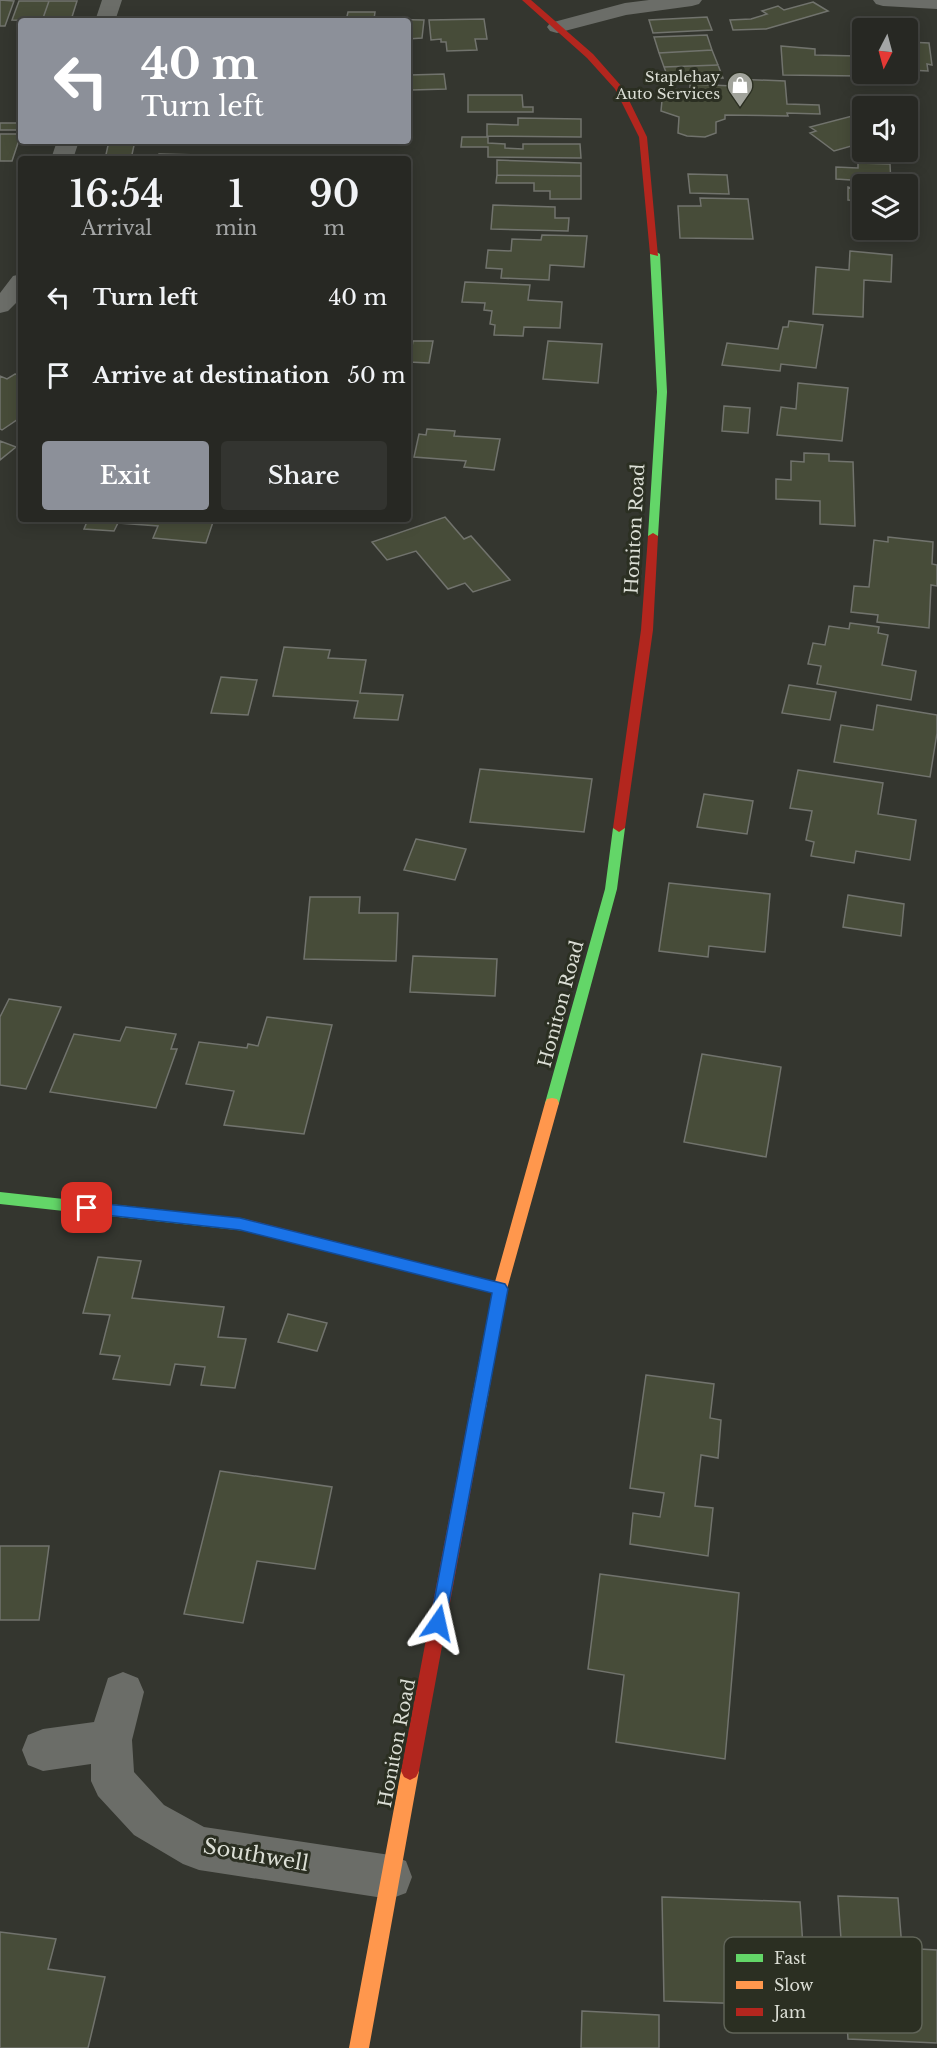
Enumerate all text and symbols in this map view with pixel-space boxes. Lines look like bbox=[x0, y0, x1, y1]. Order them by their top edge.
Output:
north arrow bbox=[852, 18, 918, 84]
map controls bbox=[852, 18, 918, 240]
text: 40 m bbox=[141, 38, 258, 90]
icon: left bbox=[42, 42, 120, 120]
place label: Staplehay Auto Services bbox=[615, 67, 720, 103]
shop icon: Staplehay Auto Services bbox=[725, 70, 755, 108]
text: Turn left bbox=[141, 90, 264, 123]
button: sound bbox=[852, 96, 918, 162]
text: 16:54 bbox=[70, 172, 164, 217]
text: 1 bbox=[228, 172, 244, 217]
text: 90 bbox=[309, 172, 359, 217]
button: layers bbox=[852, 174, 918, 240]
text: Arrival bbox=[81, 216, 152, 240]
text: min bbox=[215, 216, 257, 240]
text: m bbox=[323, 216, 345, 240]
icon: left bbox=[42, 281, 75, 314]
text: Turn left bbox=[93, 284, 198, 311]
text: 40 m bbox=[329, 284, 387, 311]
icon: arrive bbox=[42, 359, 75, 392]
text: Arrive at destination bbox=[93, 362, 330, 389]
text: 50 m bbox=[348, 362, 406, 389]
button: Exit bbox=[42, 441, 209, 510]
button: Share bbox=[221, 441, 387, 510]
street label: Honiton Road bbox=[621, 463, 649, 595]
street label: Honiton Road bbox=[533, 938, 589, 1070]
pin bbox=[61, 1182, 112, 1233]
icon: arrive bbox=[70, 1191, 103, 1224]
position arrow bbox=[406, 1591, 470, 1655]
street label: Honiton Road bbox=[374, 1677, 420, 1809]
street label: Southwell bbox=[201, 1833, 311, 1877]
legend bbox=[724, 1937, 922, 2033]
text: Fast bbox=[774, 1948, 806, 1968]
text: Slow bbox=[774, 1975, 814, 1995]
text: Jam bbox=[772, 2002, 806, 2022]

